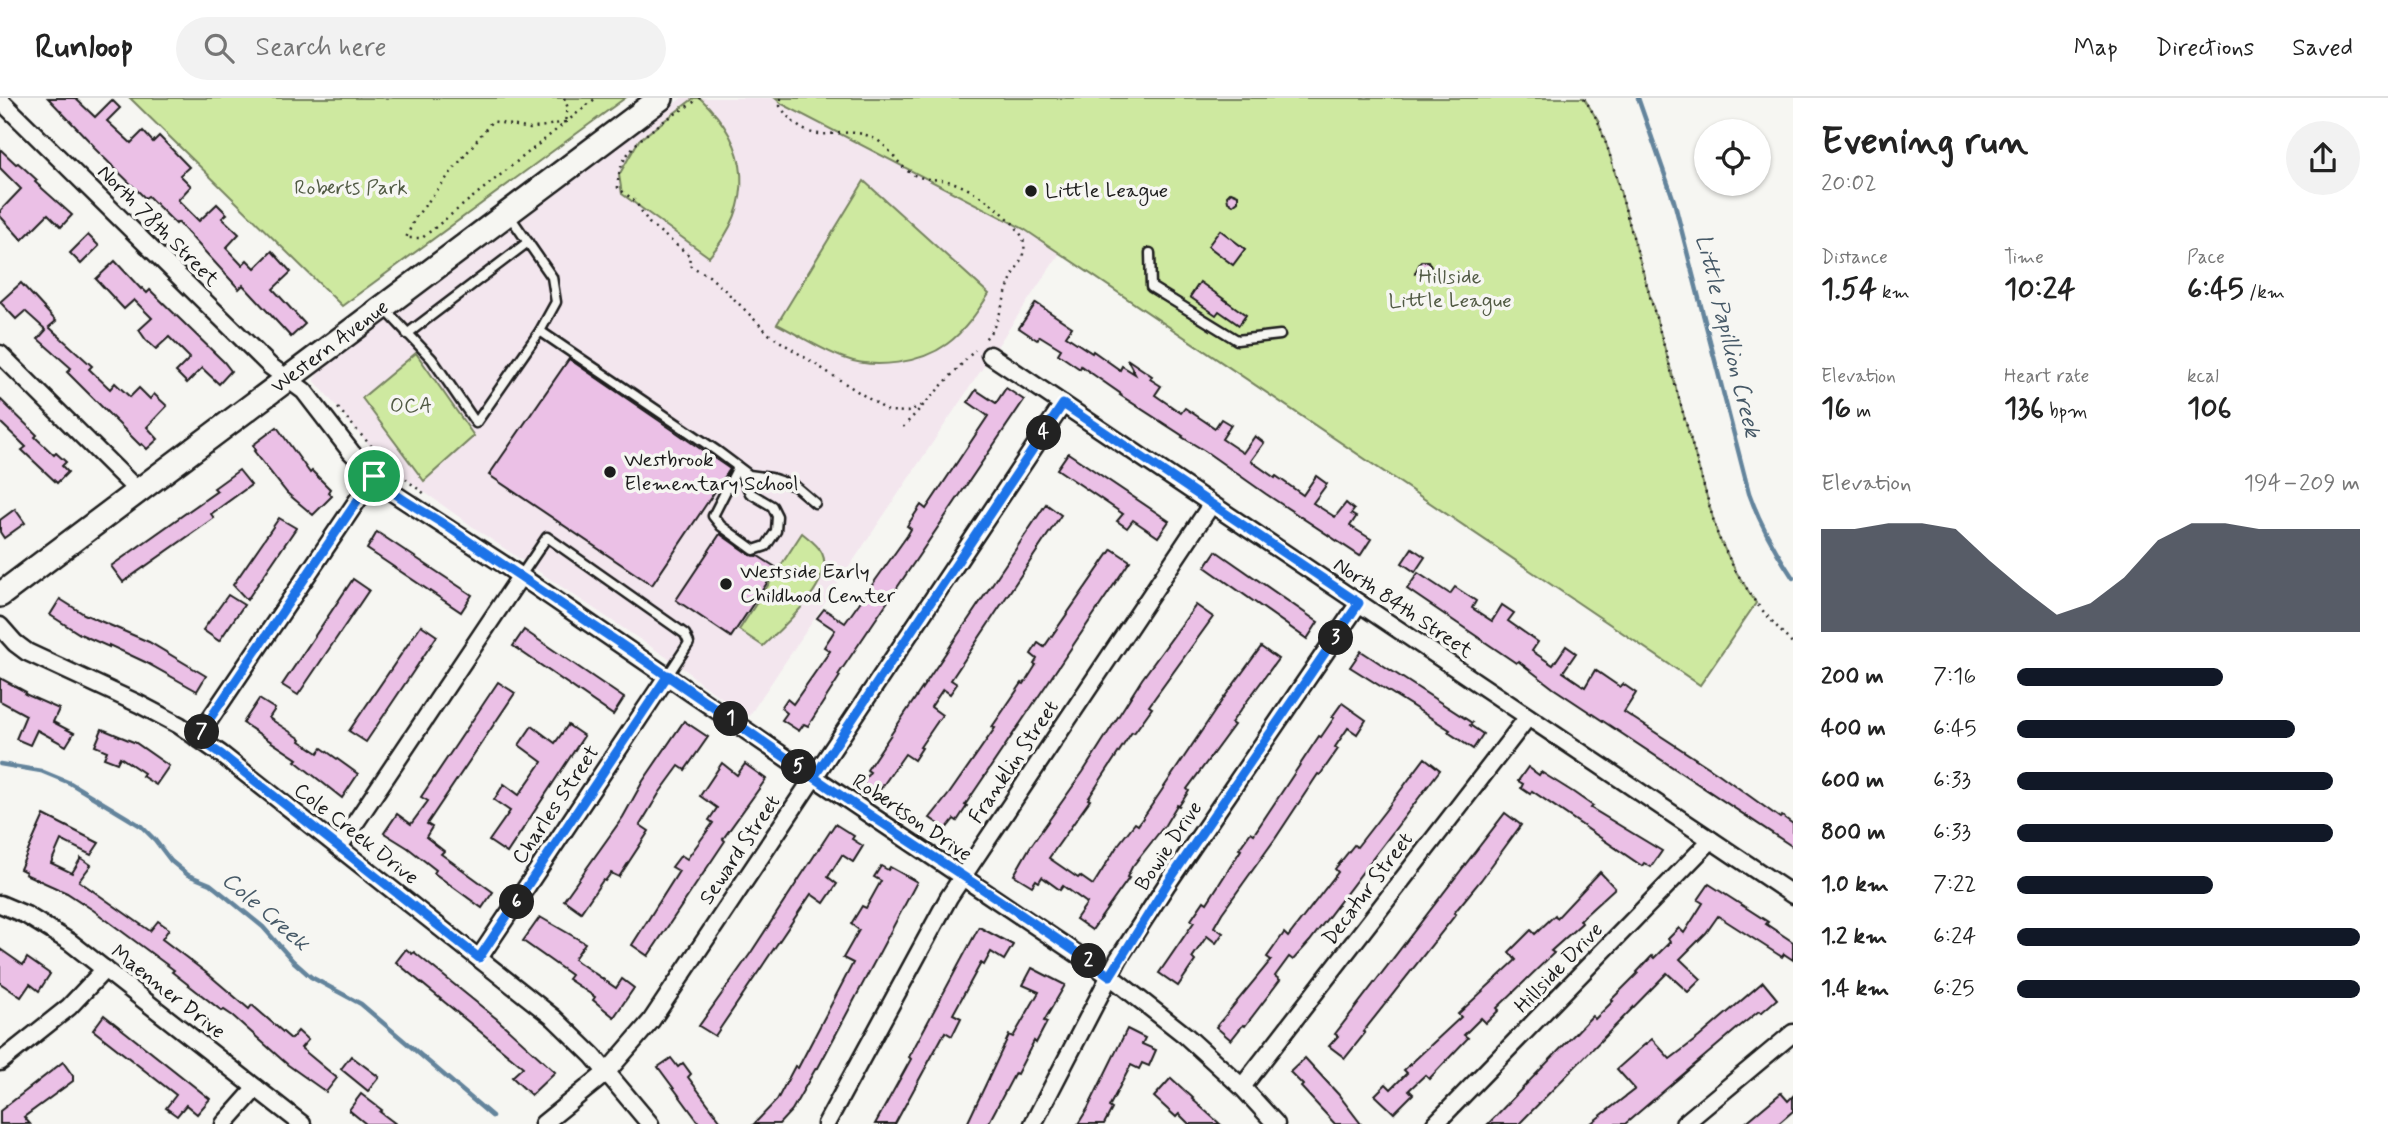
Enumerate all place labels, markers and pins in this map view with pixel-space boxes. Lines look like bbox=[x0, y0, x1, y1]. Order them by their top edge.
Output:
place label: Little League bbox=[1045, 177, 1168, 206]
marker: Little League bbox=[1023, 183, 1039, 199]
pin: 4 bbox=[1026, 416, 1062, 450]
pin bbox=[344, 446, 404, 506]
place label: Westbrook Elementary School bbox=[624, 446, 799, 498]
marker: Westbrook Elementary School bbox=[602, 464, 618, 480]
place label: Westside Early Childhood Center bbox=[740, 558, 896, 610]
marker: Westside Early Childhood Center bbox=[718, 576, 734, 592]
pin: 3 bbox=[1318, 620, 1354, 656]
pin: 1 bbox=[714, 702, 748, 736]
pin: 7 bbox=[184, 714, 220, 750]
pin: 5 bbox=[782, 750, 816, 784]
pin: 6 bbox=[500, 884, 534, 920]
pin: 2 bbox=[1072, 944, 1106, 978]

